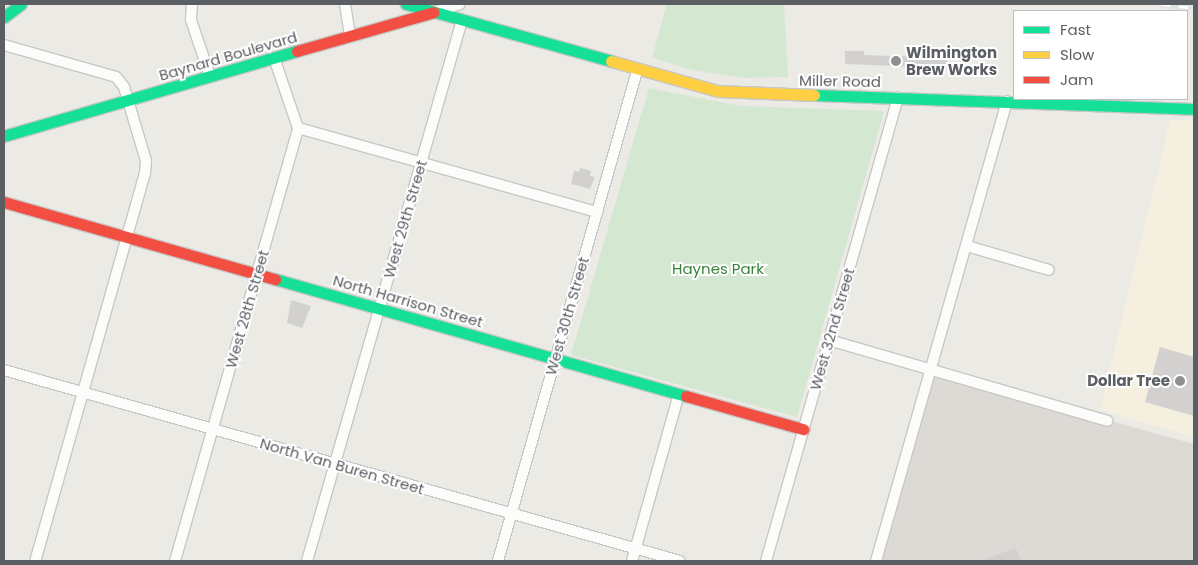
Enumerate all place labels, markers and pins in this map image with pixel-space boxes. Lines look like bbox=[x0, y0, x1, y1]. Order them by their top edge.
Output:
place label: Wilmington Brew Works bbox=[906, 43, 997, 78]
marker: Wilmington Brew Works bbox=[890, 55, 902, 67]
place label: Dollar Tree bbox=[1087, 372, 1170, 390]
marker: Dollar Tree bbox=[1174, 375, 1186, 387]

